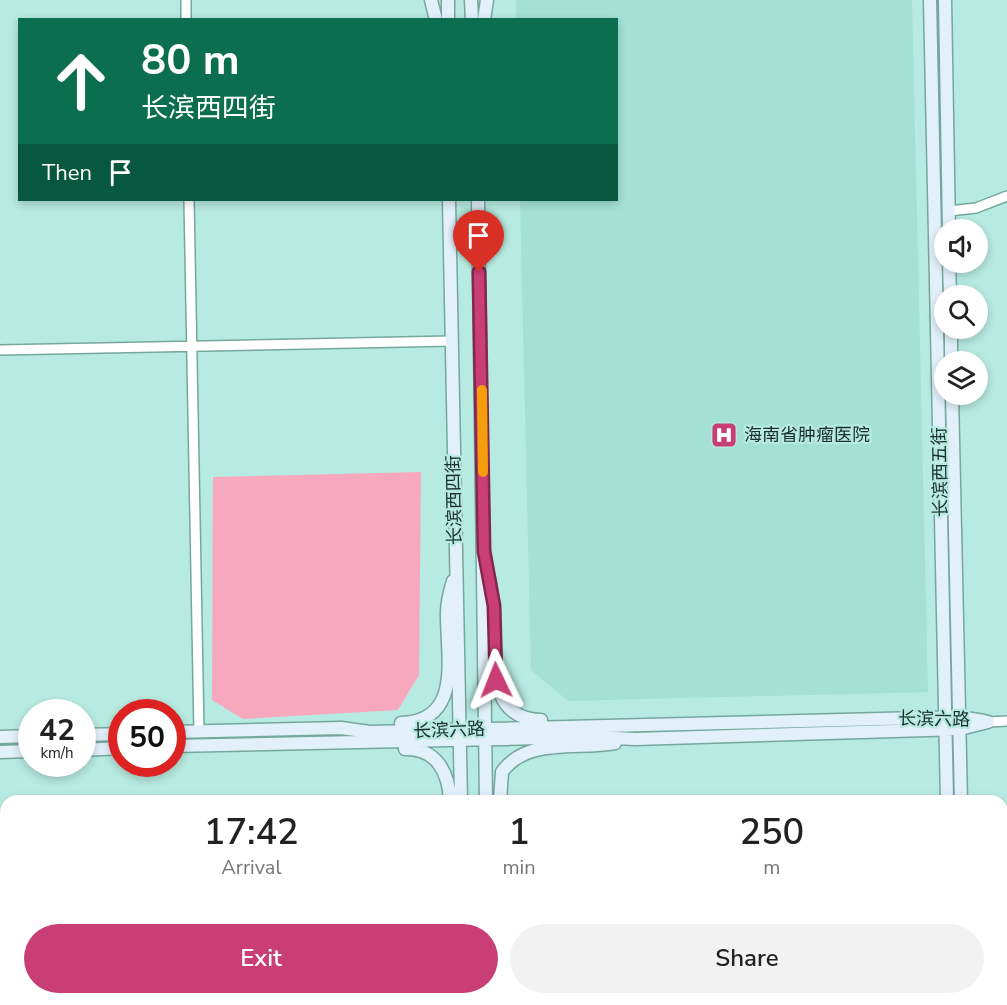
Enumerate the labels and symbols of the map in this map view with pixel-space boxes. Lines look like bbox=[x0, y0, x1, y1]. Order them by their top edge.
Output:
pin bbox=[453, 210, 504, 272]
hospital icon: 海南省肿瘤医院 bbox=[709, 420, 739, 450]
place label: 海南省肿瘤医院 bbox=[744, 423, 870, 447]
street label: 长滨西五街 bbox=[927, 427, 953, 517]
street label: 长滨西四街 bbox=[441, 455, 467, 545]
position arrow bbox=[464, 648, 528, 712]
speed limit sign: 50 bbox=[108, 699, 186, 777]
street label: 长滨六路 bbox=[898, 706, 970, 732]
street label: 长滨六路 bbox=[413, 717, 485, 743]

